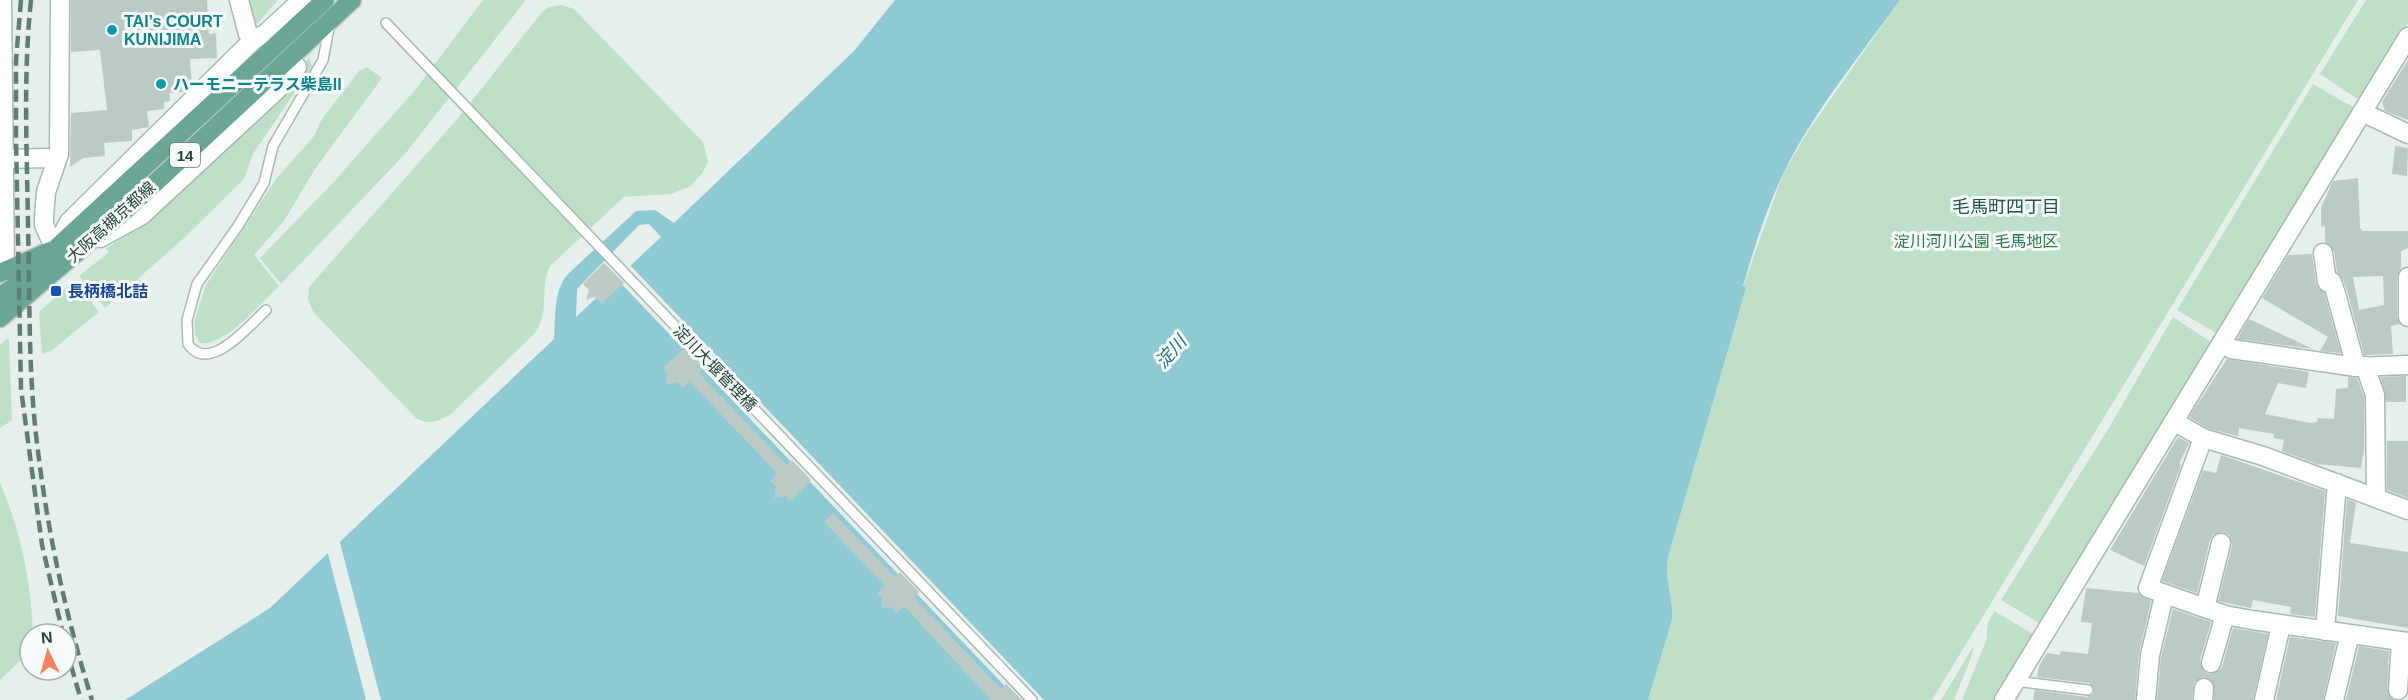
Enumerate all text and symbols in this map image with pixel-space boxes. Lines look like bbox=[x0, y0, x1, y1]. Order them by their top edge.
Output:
place label: TAI’s COURT KUNIJIMA bbox=[124, 13, 223, 48]
marker: TAI’s COURT KUNIJIMA bbox=[105, 23, 119, 37]
place label: ハーモニーテラス柴島II bbox=[173, 76, 342, 93]
marker: ハーモニーテラス柴島II bbox=[154, 77, 168, 91]
road number: 14 bbox=[170, 143, 200, 167]
street label: 大阪高槻京都線 bbox=[64, 178, 158, 266]
district label: 毛馬町四丁目 bbox=[1952, 197, 2060, 217]
park label: 淀川河川公園 毛馬地区 bbox=[1894, 233, 2058, 250]
place label: 長柄橋北詰 bbox=[68, 283, 148, 300]
marker: 長柄橋北詰 bbox=[49, 284, 63, 298]
street label: 淀川大堰管理橋 bbox=[670, 322, 760, 414]
water label: 淀川 bbox=[1152, 330, 1192, 372]
north arrow bbox=[18, 622, 78, 682]
text: N bbox=[40, 629, 53, 647]

